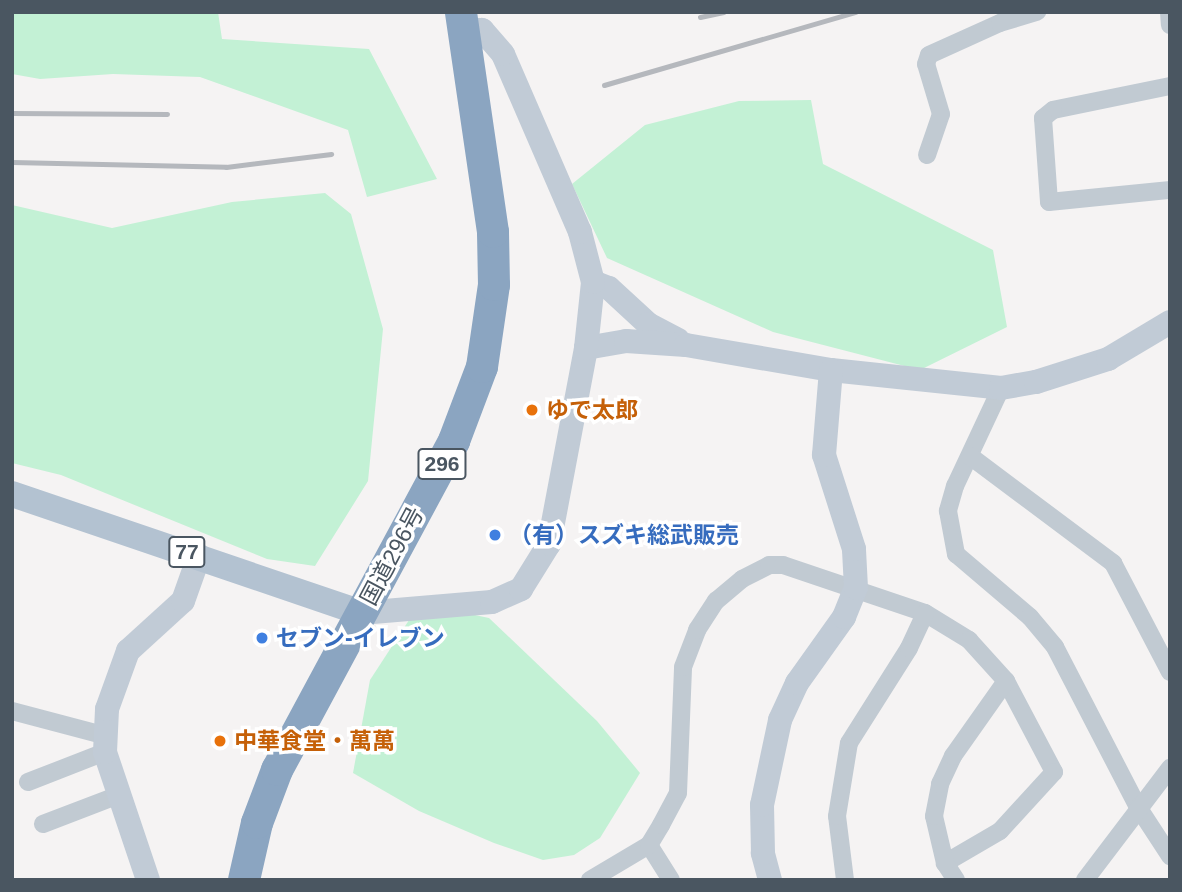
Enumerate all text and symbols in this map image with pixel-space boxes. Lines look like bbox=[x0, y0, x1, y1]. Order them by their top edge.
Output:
place label: ゆで太郎 bbox=[546, 396, 638, 424]
marker: ゆで太郎 bbox=[524, 402, 540, 418]
road number: 296 bbox=[416, 447, 468, 482]
street label: 国道296号 bbox=[355, 502, 429, 610]
place label: （有）スズキ総武販売 bbox=[509, 521, 739, 549]
marker: （有）スズキ総武販売 bbox=[487, 527, 503, 543]
road number: 77 bbox=[168, 534, 206, 570]
place label: セブン-イレブン bbox=[276, 624, 445, 652]
marker: セブン-イレブン bbox=[254, 630, 270, 646]
place label: 中華食堂・萬萬 bbox=[234, 727, 395, 755]
marker: 中華食堂・萬萬 bbox=[212, 733, 228, 749]

